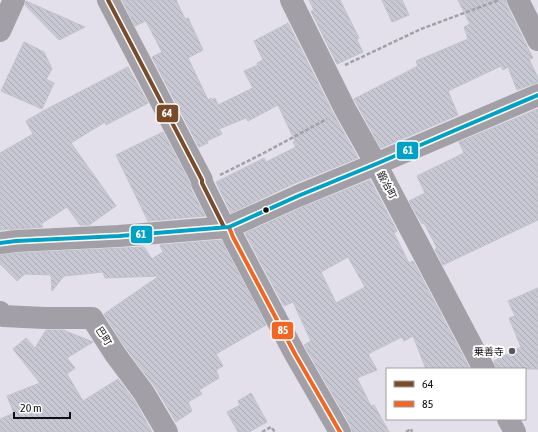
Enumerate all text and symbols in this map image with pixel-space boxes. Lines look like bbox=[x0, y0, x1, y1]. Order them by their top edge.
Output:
line badge: 64 bbox=[156, 104, 179, 123]
text: 64 bbox=[162, 107, 172, 119]
line badge: 61 bbox=[396, 141, 419, 160]
text: 61 bbox=[403, 144, 413, 156]
street label: 鍛冶町 bbox=[375, 169, 399, 201]
unlabelled marker bbox=[261, 205, 271, 215]
line badge: 61 bbox=[130, 225, 153, 244]
text: 61 bbox=[136, 228, 146, 240]
line badge: 85 bbox=[271, 321, 294, 340]
text: 85 bbox=[278, 324, 288, 336]
street label: 巴町 bbox=[94, 325, 114, 347]
place label: 乗善寺 bbox=[474, 346, 504, 357]
marker: 乗善寺 bbox=[507, 346, 517, 356]
legend bbox=[386, 368, 526, 420]
text: 64 bbox=[422, 377, 434, 391]
scale bar bbox=[14, 394, 70, 420]
text: 85 bbox=[422, 397, 433, 411]
text: 20 m bbox=[20, 401, 42, 415]

